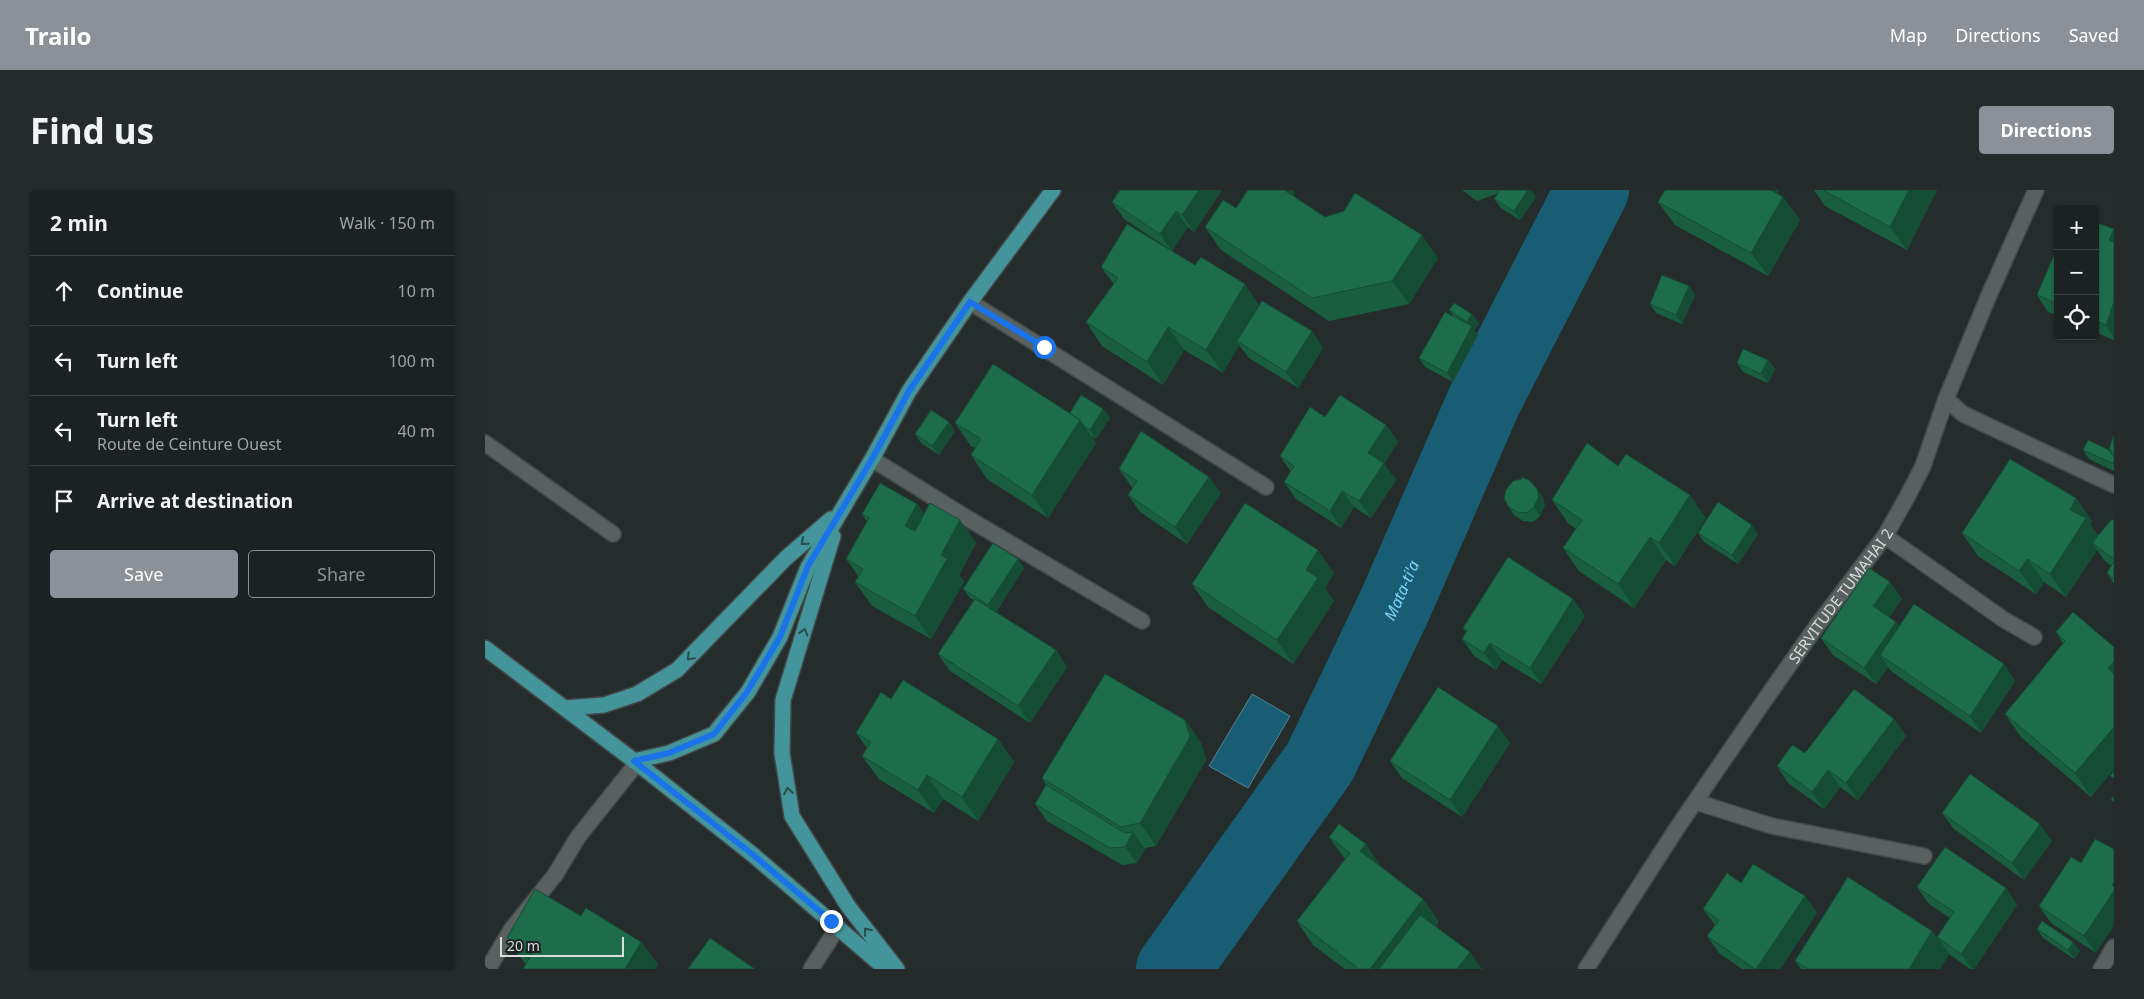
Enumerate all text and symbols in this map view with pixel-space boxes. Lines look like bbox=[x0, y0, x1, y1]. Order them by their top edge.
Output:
text: Trailo bbox=[25, 19, 92, 52]
text: Map bbox=[1890, 23, 1927, 47]
text: Directions bbox=[1955, 23, 2041, 47]
text: Saved bbox=[2069, 23, 2119, 47]
button: Directions bbox=[1979, 106, 2114, 154]
text: Find us bbox=[30, 107, 154, 154]
map controls bbox=[2054, 205, 2099, 340]
button: + bbox=[2054, 205, 2099, 250]
text: 2 min bbox=[50, 209, 108, 237]
text: Walk · 150 m bbox=[340, 212, 435, 234]
button: − bbox=[2054, 250, 2099, 295]
icon: ahead bbox=[50, 277, 78, 305]
text: Continue bbox=[97, 278, 183, 304]
text: 10 m bbox=[398, 280, 435, 302]
button: locate bbox=[2054, 295, 2099, 340]
route start bbox=[1033, 336, 1056, 359]
icon: left bbox=[50, 347, 78, 375]
text: Turn left bbox=[97, 348, 178, 374]
text: 100 m bbox=[388, 350, 435, 372]
text: Turn left bbox=[97, 407, 178, 433]
icon: left bbox=[50, 417, 78, 445]
text: 40 m bbox=[398, 420, 435, 442]
text: Route de Ceinture Ouest bbox=[97, 433, 282, 455]
icon: arrive bbox=[50, 487, 78, 515]
text: Arrive at destination bbox=[97, 488, 293, 514]
street label: SERVITUDE TUMAHAI 2 bbox=[1784, 525, 1897, 667]
one-way arrow bbox=[801, 536, 810, 545]
button: Save bbox=[50, 550, 238, 598]
button: Share bbox=[248, 550, 435, 598]
water label: Mata-ti'a bbox=[1378, 557, 1424, 624]
one-way arrow bbox=[798, 628, 808, 637]
one-way arrow bbox=[687, 652, 696, 661]
one-way arrow bbox=[784, 787, 794, 795]
route end bbox=[820, 910, 843, 933]
one-way arrow bbox=[864, 927, 873, 936]
scale bar bbox=[500, 934, 624, 957]
text: 20 m bbox=[507, 936, 540, 955]

